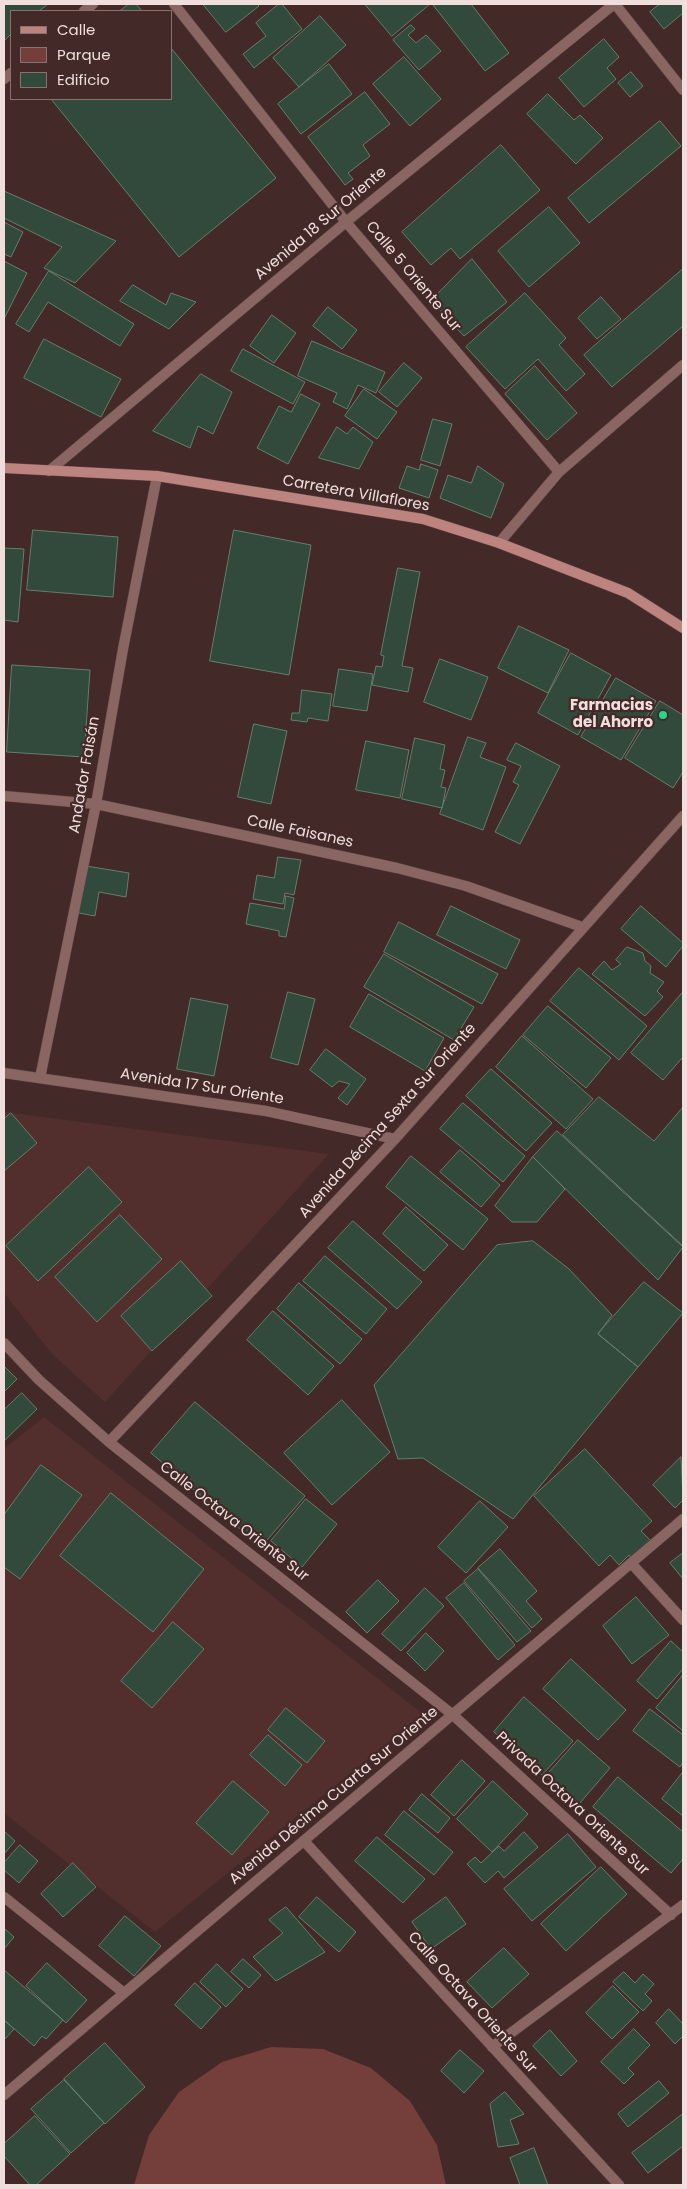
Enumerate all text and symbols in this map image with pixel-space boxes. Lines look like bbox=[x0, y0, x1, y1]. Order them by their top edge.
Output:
legend bbox=[10, 10, 172, 100]
text: Calle bbox=[57, 19, 95, 40]
text: Parque bbox=[57, 44, 110, 65]
text: Edificio bbox=[57, 69, 110, 90]
street label: Avenida 18 Sur Oriente bbox=[251, 164, 391, 284]
street label: Calle 5 Oriente Sur bbox=[362, 218, 464, 336]
street label: Carretera Villaflores bbox=[281, 472, 431, 516]
place label: Farmacias del Ahorro bbox=[570, 697, 653, 732]
marker: Farmacias del Ahorro bbox=[657, 709, 669, 721]
street label: Andador Faisán bbox=[66, 715, 104, 835]
street label: Calle Faisanes bbox=[245, 812, 355, 852]
street label: Avenida Décima Sexta Sur Oriente bbox=[296, 1020, 480, 1222]
street label: Avenida 17 Sur Oriente bbox=[119, 1065, 285, 1109]
street label: Calle Octava Oriente Sur bbox=[156, 1458, 312, 1586]
street label: Avenida Décima Cuarta Sur Oriente bbox=[226, 1703, 442, 1889]
street label: Privada Octava Oriente Sur bbox=[492, 1728, 652, 1880]
street label: Calle Octava Oriente Sur bbox=[404, 1929, 540, 2077]

